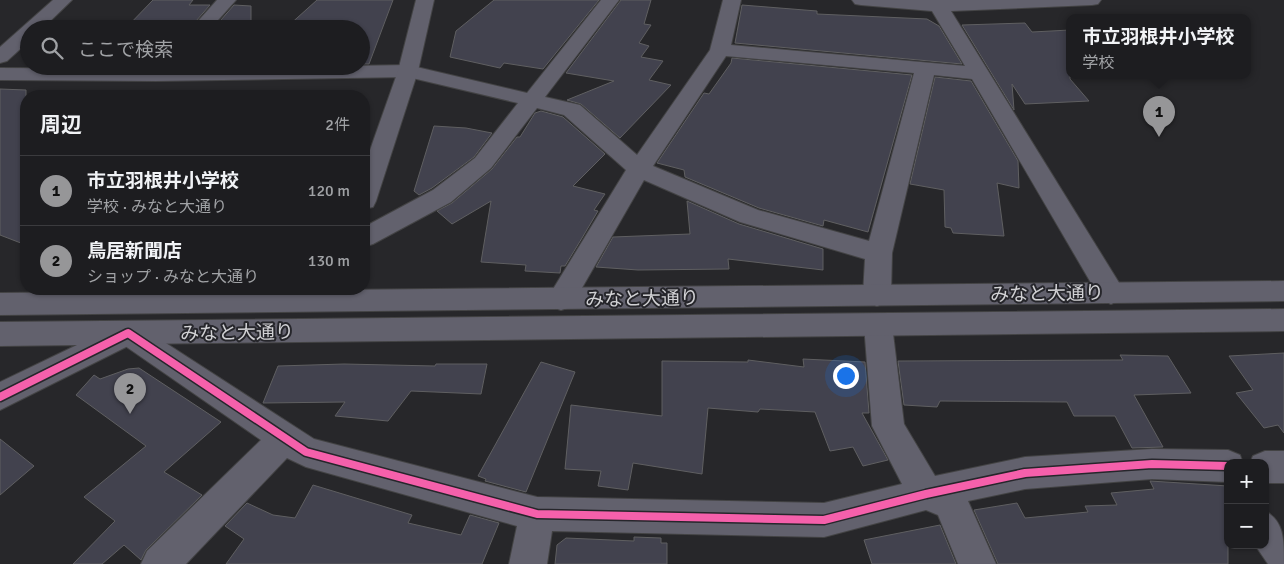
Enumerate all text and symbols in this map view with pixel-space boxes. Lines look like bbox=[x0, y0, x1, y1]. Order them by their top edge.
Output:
popup bbox=[1066, 14, 1251, 79]
search box bbox=[20, 20, 370, 75]
text: 市立羽根井小学校 bbox=[1082, 25, 1235, 49]
icon: search bbox=[38, 34, 66, 62]
text: ここで検索 bbox=[78, 38, 173, 62]
text: 学校 bbox=[1082, 53, 1115, 73]
pin: 1 bbox=[1143, 96, 1175, 137]
text: 周辺 bbox=[40, 112, 82, 138]
text: 2件 bbox=[325, 115, 350, 135]
text: 市立羽根井小学校 bbox=[87, 169, 239, 193]
text: 1 bbox=[52, 181, 60, 201]
text: 120 m bbox=[308, 181, 350, 201]
text: 学校 · みなと大通り bbox=[87, 197, 227, 217]
text: 鳥居新聞店 bbox=[87, 239, 182, 263]
text: 2 bbox=[52, 251, 60, 271]
text: 130 m bbox=[308, 251, 350, 271]
text: ショップ · みなと大通り bbox=[87, 267, 259, 287]
street label: みなと大通り bbox=[990, 281, 1104, 307]
street label: みなと大通り bbox=[585, 286, 699, 312]
street label: みなと大通り bbox=[180, 320, 294, 346]
your location bbox=[833, 363, 859, 389]
pin: 2 bbox=[114, 373, 146, 414]
map controls bbox=[1224, 459, 1269, 549]
button: + bbox=[1224, 459, 1269, 504]
button: − bbox=[1224, 504, 1269, 549]

